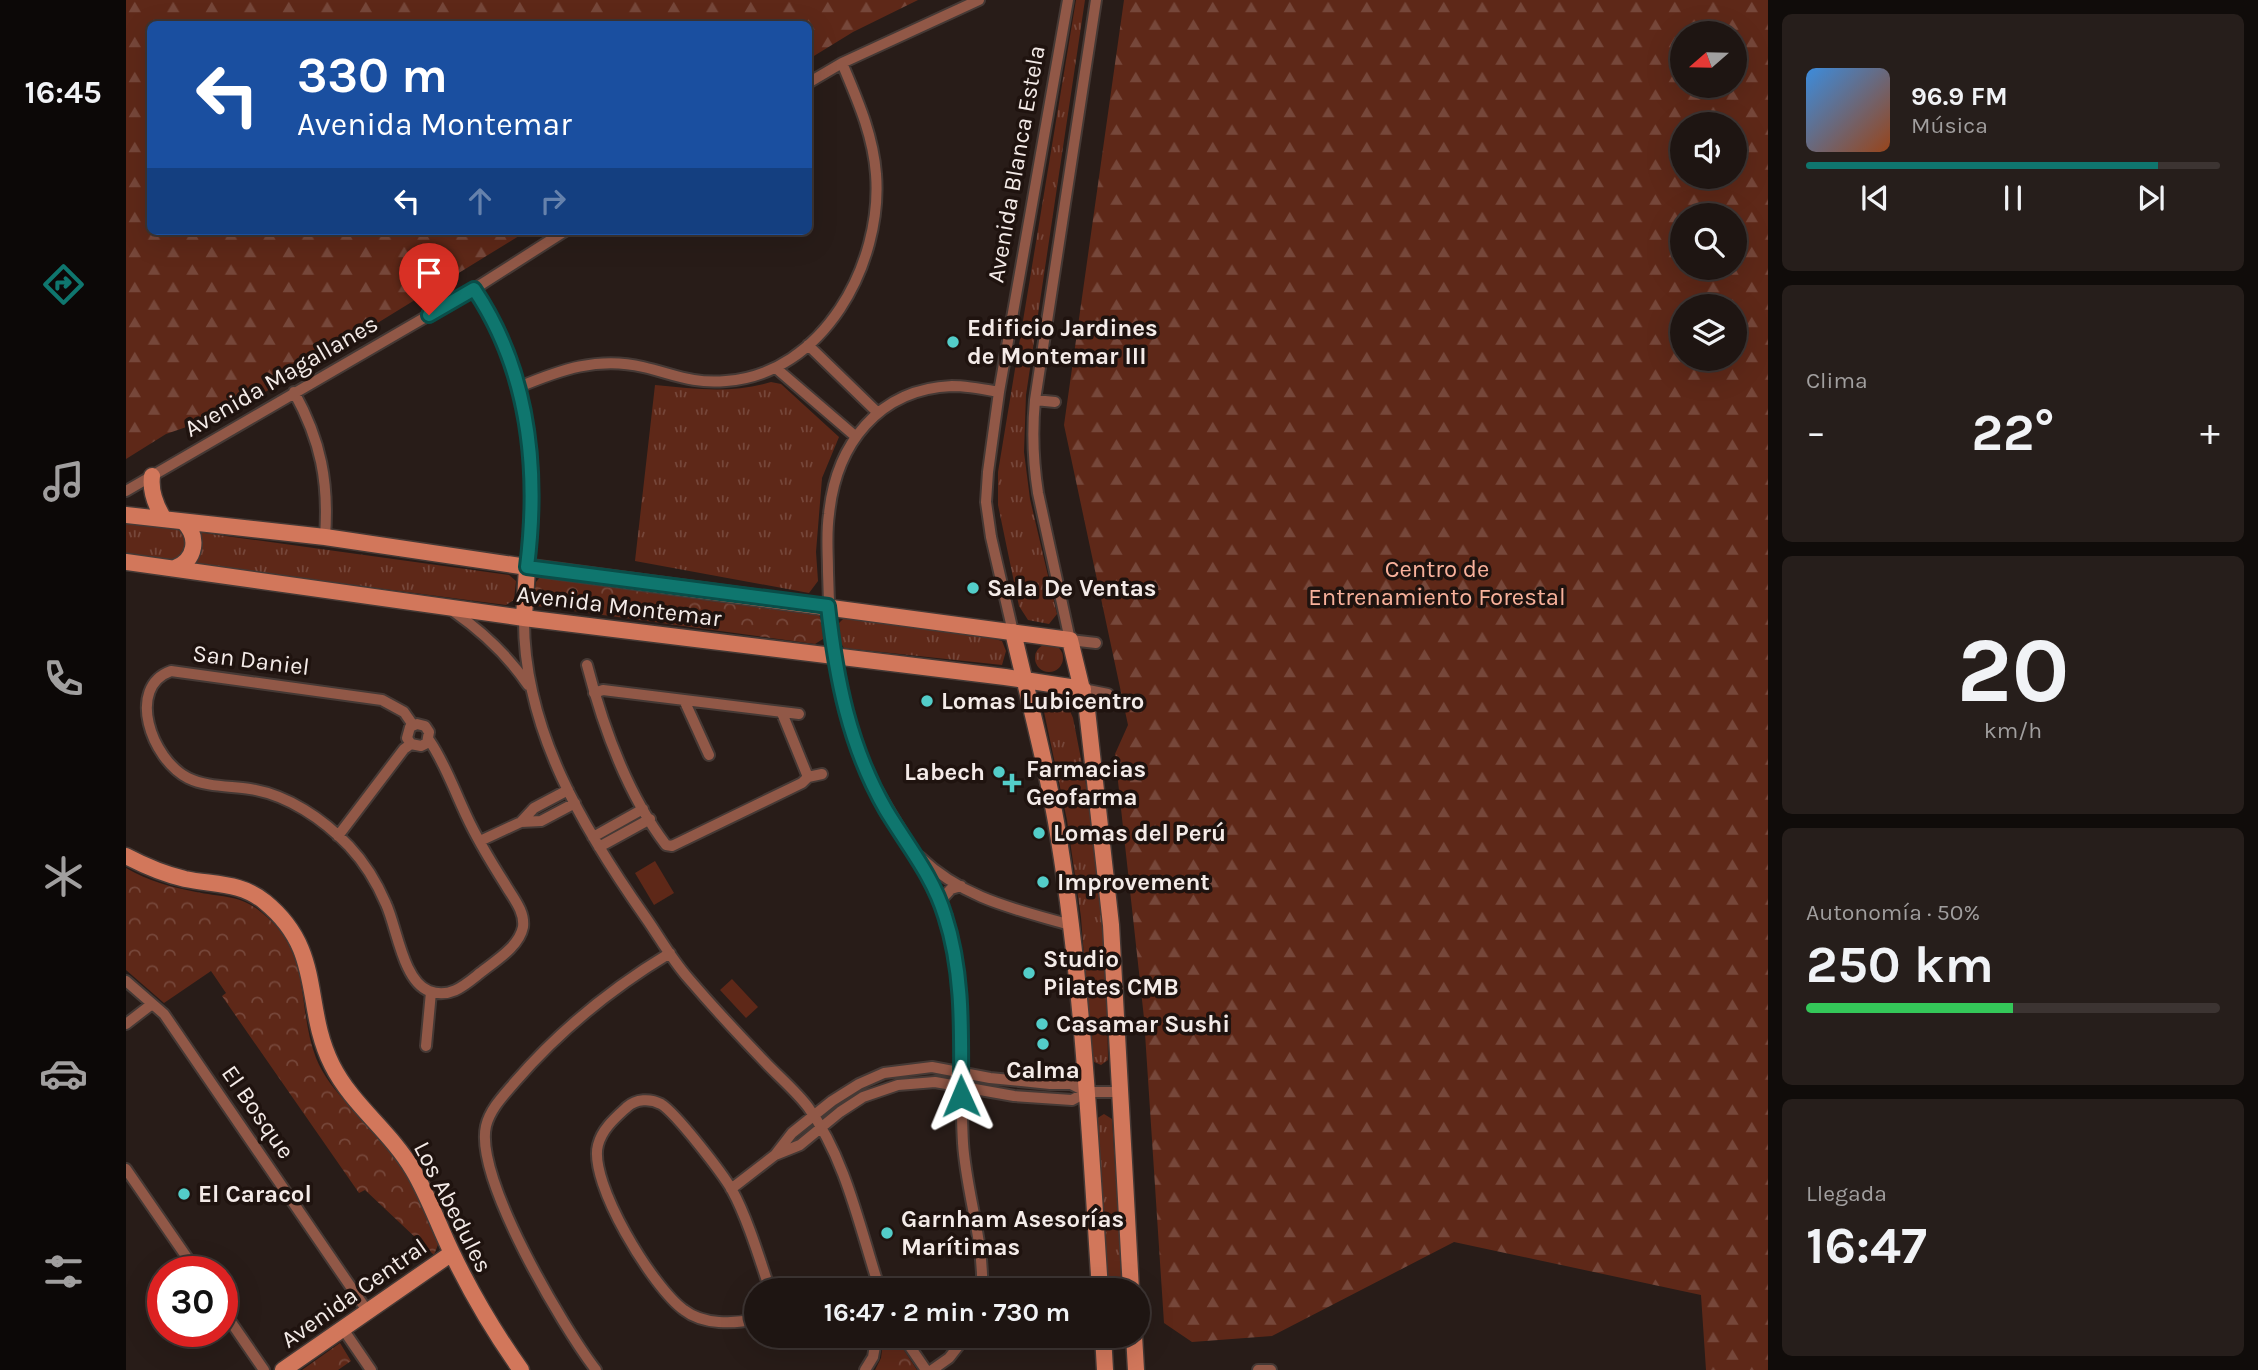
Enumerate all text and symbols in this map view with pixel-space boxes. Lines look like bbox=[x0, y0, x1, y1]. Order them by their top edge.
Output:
north arrow bbox=[1670, 21, 1746, 98]
map controls bbox=[1670, 21, 1747, 371]
street label: Avenida Blanca Estela bbox=[981, 43, 1051, 285]
text: 330 m bbox=[297, 47, 448, 104]
icon: left bbox=[182, 49, 273, 140]
text: 16:45 bbox=[24, 74, 102, 111]
text: 96.9 FM bbox=[1911, 81, 2008, 112]
text: Avenida Montemar bbox=[297, 106, 572, 143]
button: sound bbox=[1670, 112, 1747, 189]
text: Música bbox=[1911, 112, 1988, 139]
icon: previous bbox=[1856, 179, 1894, 217]
icon: pause bbox=[1994, 179, 2032, 217]
icon: next bbox=[2132, 179, 2170, 217]
icon: left bbox=[388, 182, 426, 220]
icon: ahead bbox=[461, 182, 499, 220]
icon: right bbox=[534, 182, 572, 220]
button: search bbox=[1670, 203, 1747, 280]
pin bbox=[399, 243, 459, 315]
icon: arrive bbox=[410, 254, 448, 292]
icon: directions bbox=[39, 260, 88, 309]
button: layers bbox=[1670, 294, 1747, 371]
street label: Avenida Magallanes bbox=[179, 309, 383, 443]
place label: Edificio Jardines de Montemar III bbox=[967, 314, 1158, 370]
marker: Edificio Jardines de Montemar III bbox=[945, 334, 961, 350]
text: Clima bbox=[1806, 367, 1868, 394]
text: 22° bbox=[1971, 402, 2055, 463]
text: − bbox=[1806, 410, 1826, 455]
text: + bbox=[2200, 410, 2220, 455]
icon: music bbox=[39, 457, 88, 506]
park label: Centro de Entrenamiento Forestal bbox=[1308, 555, 1566, 611]
place label: Sala De Ventas bbox=[987, 574, 1156, 602]
street label: Avenida Montemar bbox=[515, 580, 723, 632]
marker: Sala De Ventas bbox=[965, 580, 981, 596]
text: 20 bbox=[1957, 618, 2069, 724]
street label: San Daniel bbox=[191, 639, 311, 681]
icon: phone bbox=[39, 654, 88, 703]
place label: Lomas Lubicentro bbox=[941, 687, 1144, 715]
marker: Lomas Lubicentro bbox=[919, 693, 935, 709]
text: km/h bbox=[1984, 717, 2042, 744]
place label: Farmacias Geofarma bbox=[1026, 755, 1146, 811]
place label: Labech bbox=[904, 758, 985, 786]
marker: Labech bbox=[991, 764, 1007, 780]
marker: Farmacias Geofarma bbox=[1004, 775, 1020, 791]
place label: Lomas del Perú bbox=[1053, 819, 1226, 847]
marker: Lomas del Perú bbox=[1031, 825, 1047, 841]
icon: climate bbox=[39, 852, 88, 901]
place label: Improvement bbox=[1057, 868, 1210, 896]
marker: Improvement bbox=[1035, 874, 1051, 890]
text: Autonomía · 50% bbox=[1806, 899, 1980, 926]
text: 250 km bbox=[1806, 934, 1994, 995]
place label: Studio Pilates CMB bbox=[1043, 945, 1179, 1001]
marker: Studio Pilates CMB bbox=[1021, 965, 1037, 981]
place label: Casamar Sushi bbox=[1056, 1010, 1230, 1038]
marker: Casamar Sushi bbox=[1034, 1016, 1050, 1032]
marker: Calma bbox=[1035, 1036, 1051, 1052]
icon: car bbox=[39, 1049, 88, 1098]
place label: Calma bbox=[1006, 1056, 1080, 1084]
position arrow bbox=[924, 1059, 998, 1133]
street label: El Bosque bbox=[216, 1060, 300, 1164]
street label: Los Abedules bbox=[408, 1137, 498, 1277]
place label: El Caracol bbox=[198, 1180, 312, 1208]
text: Llegada bbox=[1806, 1180, 1887, 1207]
marker: El Caracol bbox=[176, 1186, 192, 1202]
place label: Garnham Asesorías Marítimas bbox=[901, 1205, 1124, 1261]
text: 16:47 bbox=[1806, 1215, 1927, 1276]
marker: Garnham Asesorías Marítimas bbox=[879, 1225, 895, 1241]
street label: Avenida Central bbox=[276, 1232, 432, 1354]
icon: filters bbox=[39, 1247, 88, 1296]
speed limit sign: 30 bbox=[147, 1256, 238, 1347]
text: 16:47 · 2 min · 730 m bbox=[824, 1297, 1070, 1328]

